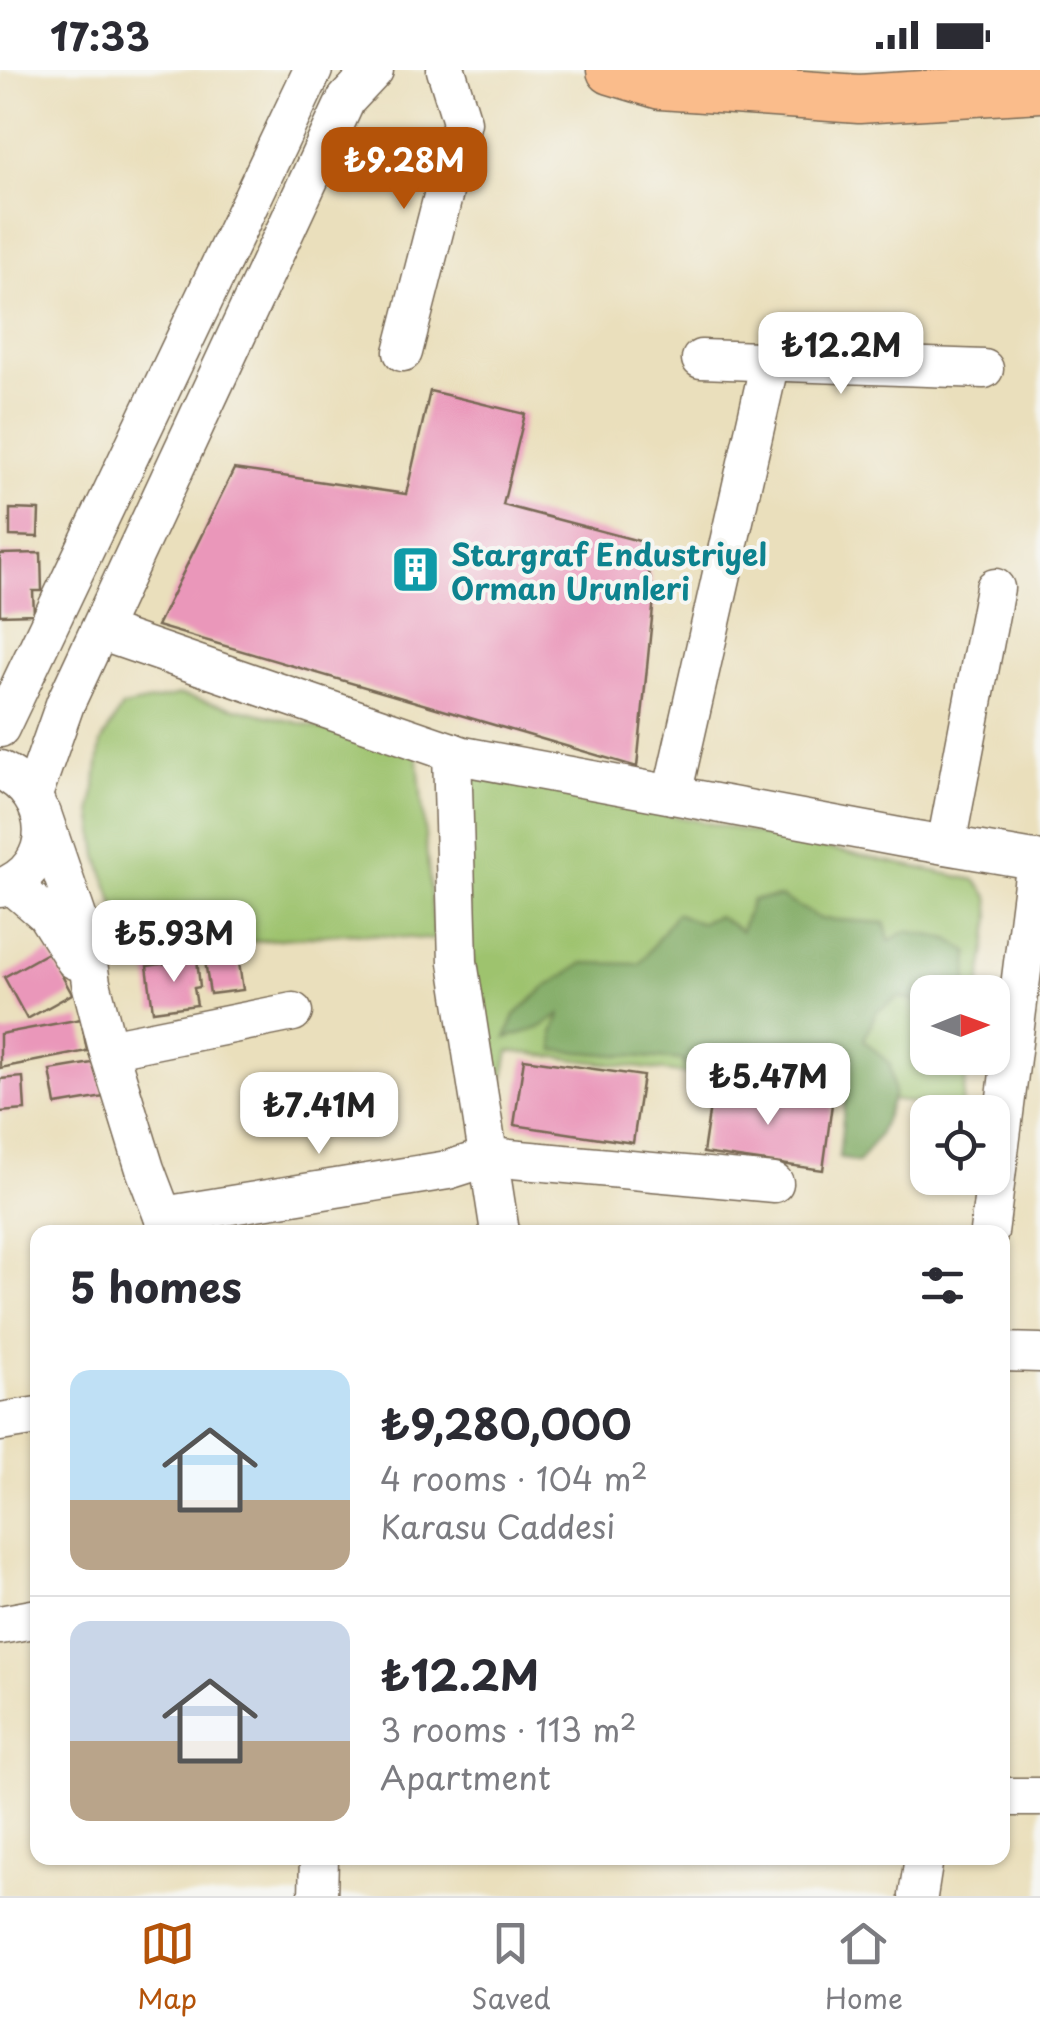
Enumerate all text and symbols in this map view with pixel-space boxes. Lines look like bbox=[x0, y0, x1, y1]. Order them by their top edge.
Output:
text: 17:33 bbox=[50, 7, 150, 64]
pin: ₺9.28M bbox=[323, 127, 485, 212]
text: ₺9.28M bbox=[343, 135, 465, 183]
pin: ₺12.2M bbox=[760, 312, 922, 397]
text: ₺12.2M bbox=[780, 320, 902, 368]
place label: Stargraf Endustriyel Orman Urunleri bbox=[451, 531, 767, 610]
building icon: Stargraf Endustriyel Orman Urunleri bbox=[390, 544, 442, 596]
pin: ₺5.93M bbox=[93, 900, 255, 985]
text: ₺5.93M bbox=[114, 908, 234, 956]
north arrow bbox=[910, 975, 1010, 1075]
map controls bbox=[910, 975, 1010, 1195]
pin: ₺5.47M bbox=[687, 1043, 849, 1128]
text: ₺5.47M bbox=[708, 1051, 828, 1099]
pin: ₺7.41M bbox=[238, 1072, 400, 1157]
text: ₺7.41M bbox=[262, 1080, 376, 1128]
button: locate bbox=[910, 1095, 1010, 1195]
text: 5 homes bbox=[70, 1254, 242, 1317]
icon: filters bbox=[915, 1258, 970, 1313]
text: ₺9,280,000 bbox=[380, 1391, 632, 1454]
icon: home bbox=[150, 1410, 270, 1530]
text: 4 rooms · 104 m² bbox=[380, 1454, 648, 1502]
text: Karasu Caddesi bbox=[380, 1502, 615, 1550]
text: ₺12.2M bbox=[380, 1642, 539, 1705]
icon: home bbox=[150, 1661, 270, 1781]
text: 3 rooms · 113 m² bbox=[380, 1705, 637, 1753]
text: Apartment bbox=[380, 1753, 551, 1801]
tab: Map bbox=[137, 1916, 197, 2019]
tab: Saved bbox=[471, 1916, 551, 2019]
tab: Home bbox=[825, 1916, 903, 2019]

